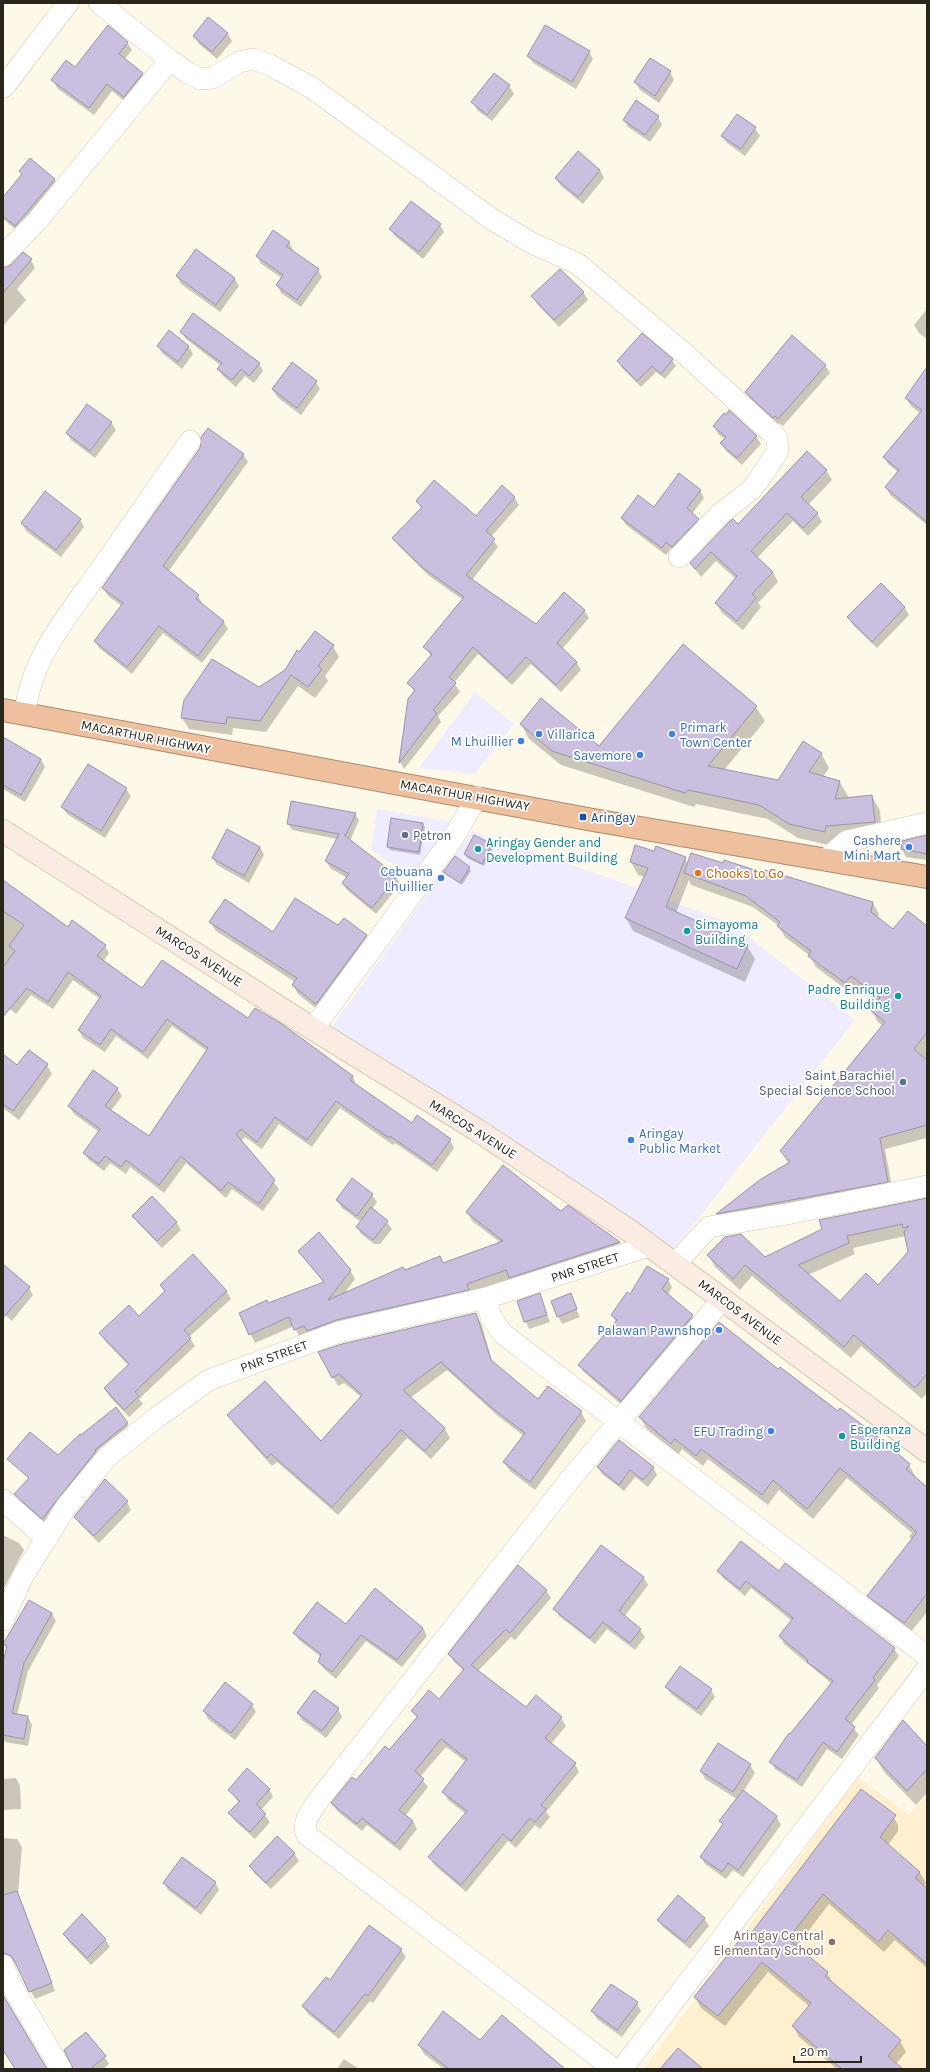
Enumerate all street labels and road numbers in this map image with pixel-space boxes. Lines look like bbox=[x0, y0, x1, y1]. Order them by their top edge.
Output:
street label: MACARTHUR HIGHWAY bbox=[80, 717, 212, 757]
street label: MACARTHUR HIGHWAY bbox=[399, 776, 531, 814]
street label: MARCOS AVENUE bbox=[153, 922, 245, 990]
street label: MARCOS AVENUE bbox=[427, 1096, 519, 1162]
street label: PNR STREET bbox=[549, 1249, 621, 1285]
street label: MARCOS AVENUE bbox=[695, 1276, 785, 1348]
street label: PNR STREET bbox=[238, 1337, 310, 1375]

